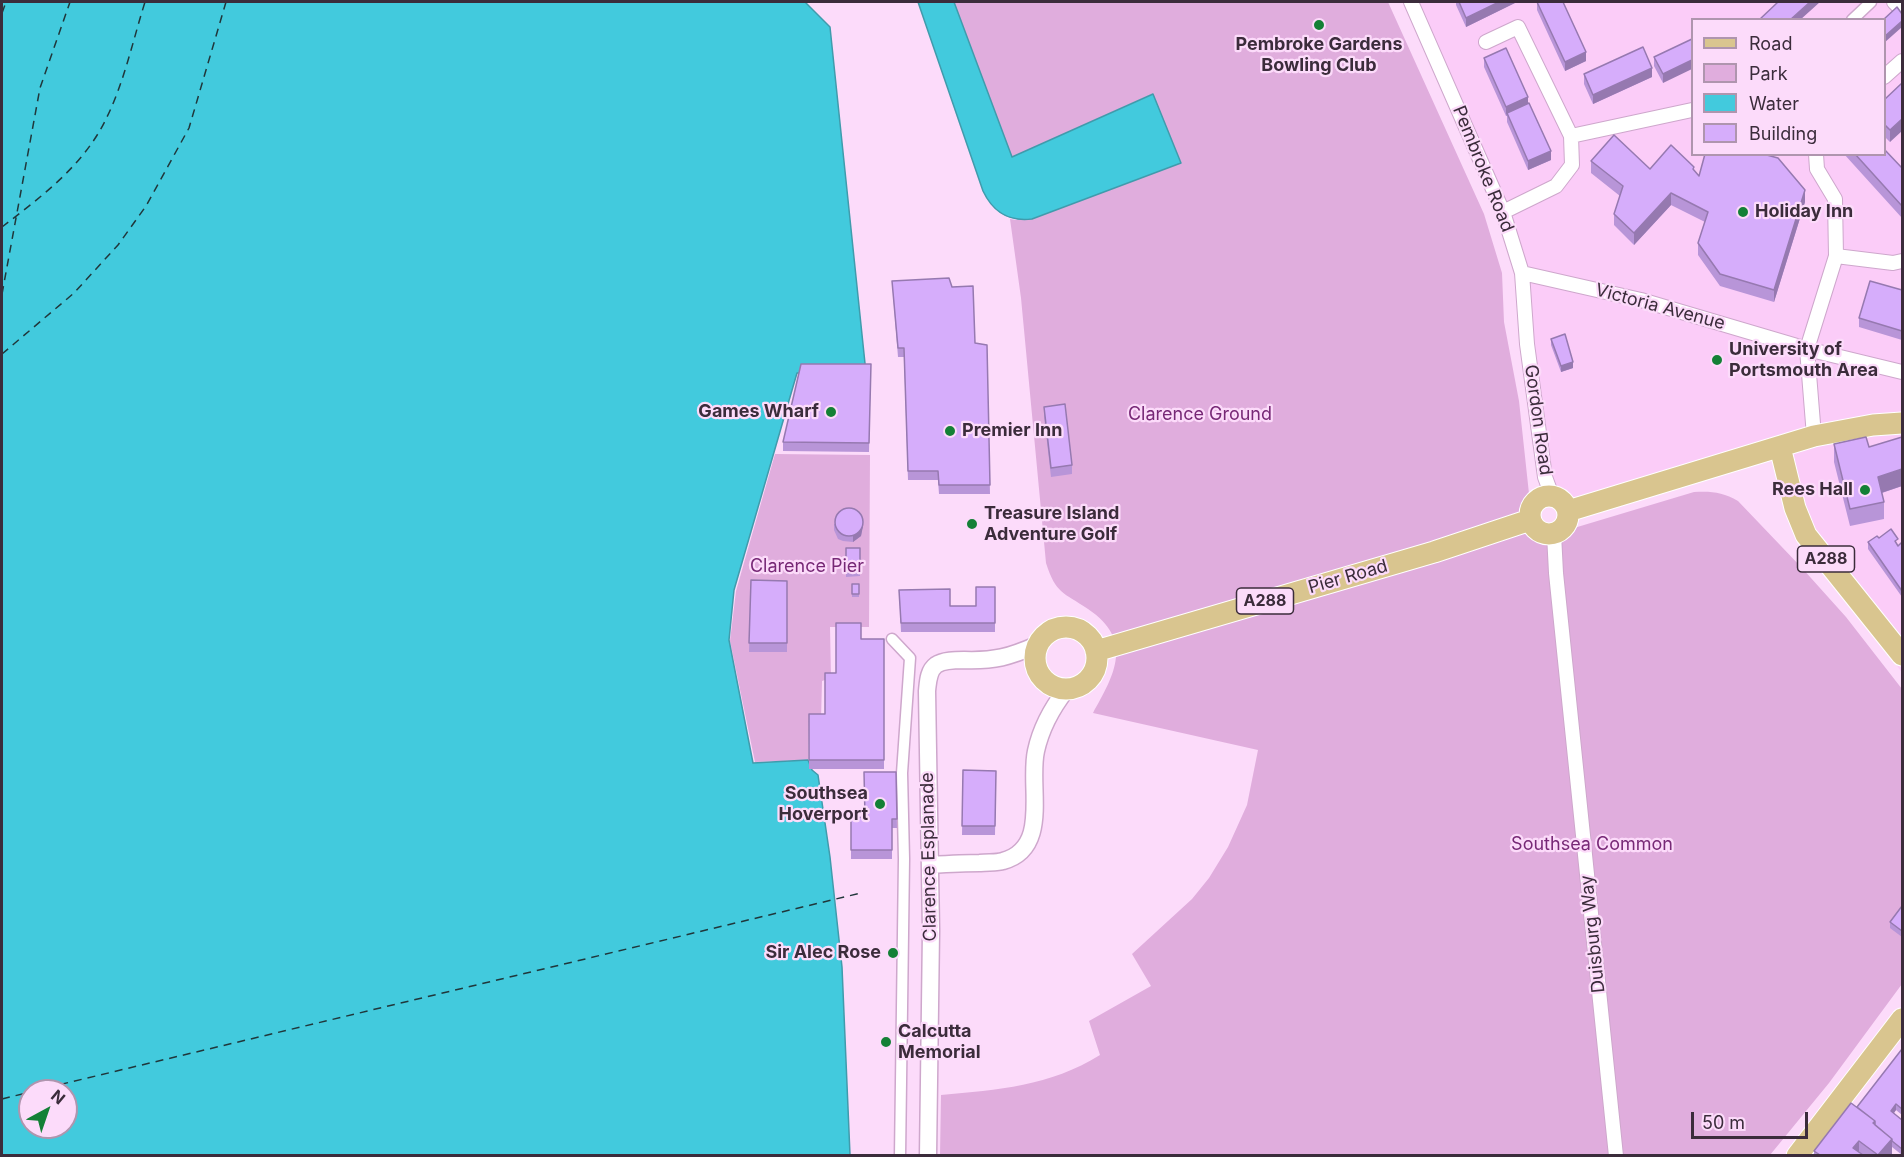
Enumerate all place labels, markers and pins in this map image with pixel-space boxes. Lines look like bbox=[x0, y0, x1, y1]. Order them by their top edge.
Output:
marker: Pembroke Gardens Bowling Club bbox=[1312, 18, 1326, 32]
place label: Pembroke Gardens Bowling Club bbox=[1235, 34, 1403, 76]
place label: Holiday Inn bbox=[1755, 201, 1853, 223]
marker: Holiday Inn bbox=[1736, 205, 1750, 219]
place label: University of Portsmouth Area bbox=[1729, 339, 1878, 382]
marker: University of Portsmouth Area bbox=[1710, 353, 1724, 367]
place label: Games Wharf bbox=[698, 401, 819, 423]
marker: Games Wharf bbox=[824, 405, 838, 419]
place label: Premier Inn bbox=[962, 420, 1062, 442]
marker: Premier Inn bbox=[943, 424, 957, 438]
place label: Rees Hall bbox=[1772, 479, 1853, 501]
marker: Rees Hall bbox=[1858, 483, 1872, 497]
place label: Treasure Island Adventure Golf bbox=[984, 503, 1119, 546]
marker: Treasure Island Adventure Golf bbox=[965, 517, 979, 531]
place label: Southsea Hoverport bbox=[779, 783, 868, 826]
marker: Southsea Hoverport bbox=[873, 797, 887, 811]
place label: Sir Alec Rose bbox=[765, 942, 881, 964]
marker: Sir Alec Rose bbox=[886, 946, 900, 960]
place label: Calcutta Memorial bbox=[898, 1021, 981, 1064]
marker: Calcutta Memorial bbox=[879, 1035, 893, 1049]

